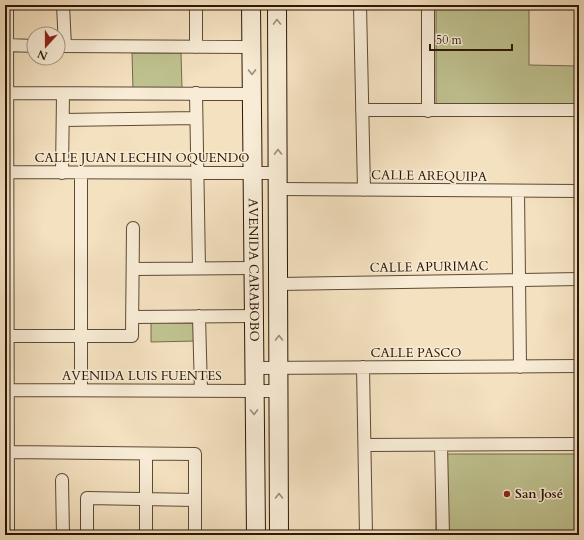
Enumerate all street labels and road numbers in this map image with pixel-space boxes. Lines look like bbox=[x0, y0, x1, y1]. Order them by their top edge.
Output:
street label: CALLE JUAN LECHIN OQUENDO bbox=[35, 149, 249, 167]
street label: CALLE AREQUIPA bbox=[371, 166, 488, 186]
street label: AVENIDA CARABOBO bbox=[244, 198, 263, 342]
street label: CALLE APURIMAC bbox=[369, 257, 489, 277]
street label: CALLE PASCO bbox=[370, 344, 462, 362]
street label: AVENIDA LUIS FUENTES bbox=[62, 367, 222, 385]

